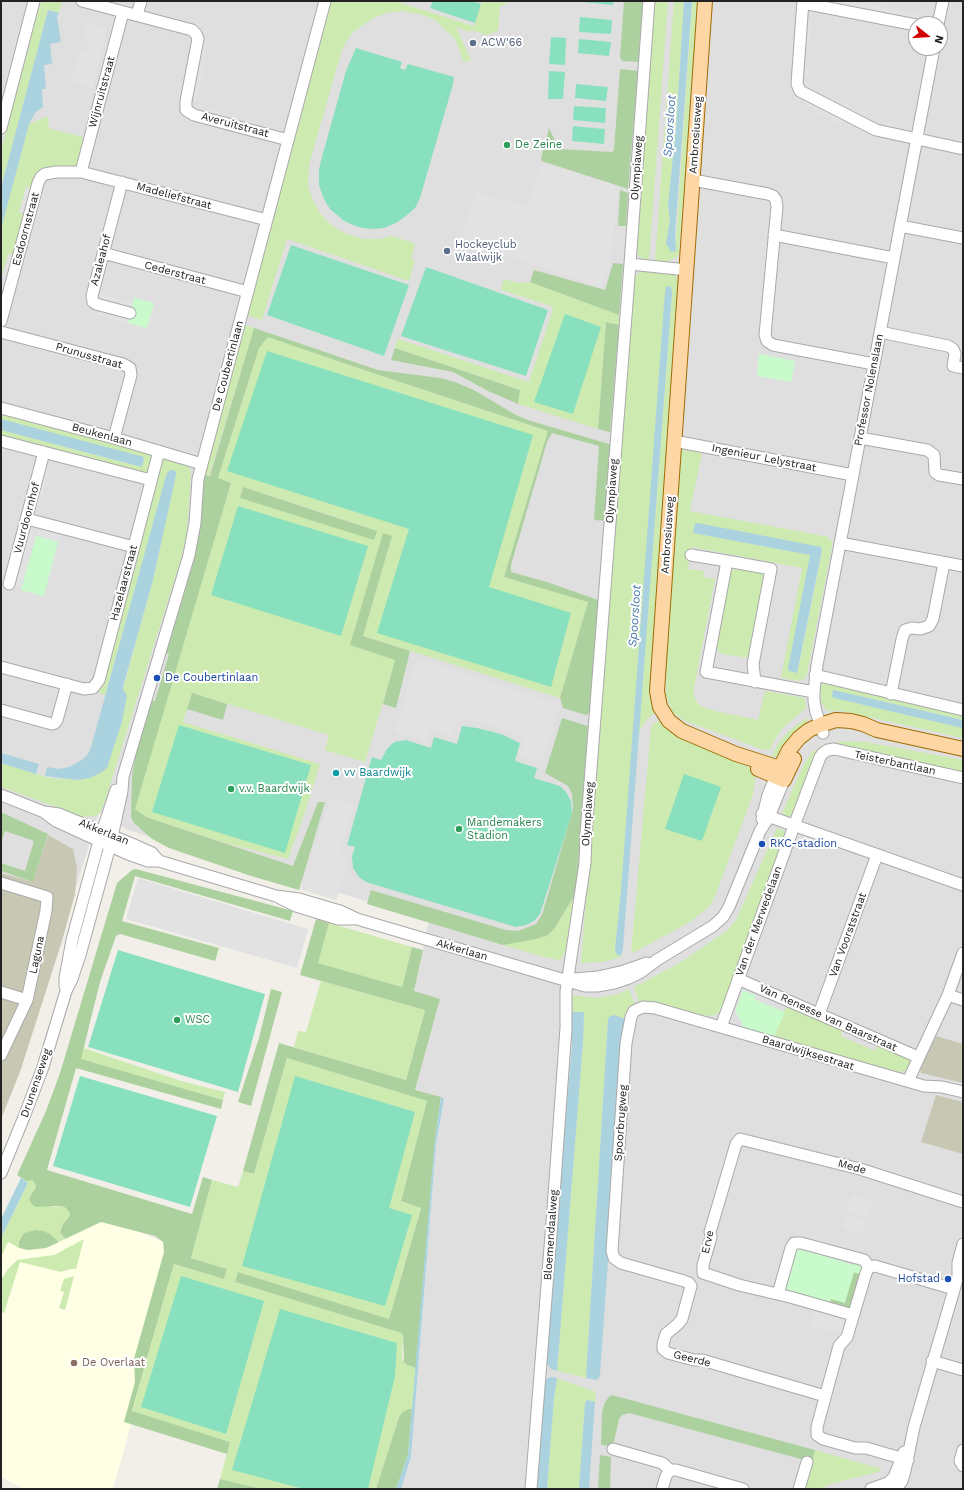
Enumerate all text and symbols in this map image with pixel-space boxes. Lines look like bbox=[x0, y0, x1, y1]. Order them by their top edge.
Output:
north arrow bbox=[908, 16, 948, 56]
text: N bbox=[932, 34, 946, 45]
place label: ACW'66 bbox=[481, 36, 522, 50]
marker: ACW'66 bbox=[468, 38, 478, 48]
street label: Wijnruitstraat bbox=[86, 55, 118, 129]
water label: Spoorsloot bbox=[661, 94, 679, 158]
street label: Ambrosiusweg bbox=[687, 96, 705, 174]
street label: Averuitstraat bbox=[200, 110, 270, 140]
street label: Olympiaweg bbox=[628, 135, 646, 201]
place label: De Zeine bbox=[515, 138, 562, 152]
marker: De Zeine bbox=[502, 140, 512, 150]
street label: Madeliefstraat bbox=[135, 180, 213, 212]
street label: Esdoornstraat bbox=[10, 191, 42, 267]
street label: Azaleahof bbox=[88, 233, 114, 287]
place label: Hockeyclub Waalwijk bbox=[455, 238, 517, 264]
marker: Hockeyclub Waalwijk bbox=[442, 246, 452, 256]
street label: Cederstraat bbox=[143, 258, 207, 288]
street label: De Coubertinlaan bbox=[210, 319, 246, 413]
street label: Professor Nolenslaan bbox=[852, 333, 886, 447]
street label: Prunusstraat bbox=[54, 340, 124, 372]
street label: Beukenlaan bbox=[70, 421, 134, 449]
street label: Ingenieur Lelystraat bbox=[711, 441, 817, 475]
street label: Olympiaweg bbox=[603, 458, 621, 524]
street label: Vuurdoornhof bbox=[11, 481, 43, 555]
street label: Ambrosiusweg bbox=[659, 496, 677, 574]
street label: Hazelaarstraat bbox=[108, 544, 140, 622]
water label: Spoorsloot bbox=[626, 584, 644, 648]
place label: De Coubertinlaan bbox=[165, 671, 258, 685]
marker: De Coubertinlaan bbox=[152, 673, 162, 683]
street label: Teisterbantlaan bbox=[853, 748, 937, 778]
place label: vv Baardwijk bbox=[344, 766, 411, 780]
marker: vv Baardwijk bbox=[331, 768, 341, 778]
street label: Olympiaweg bbox=[579, 781, 597, 847]
place label: v.v. Baardwijk bbox=[239, 782, 310, 796]
marker: v.v. Baardwijk bbox=[226, 784, 236, 794]
street label: Akkerlaan bbox=[77, 816, 131, 848]
place label: Mandemakers Stadion bbox=[467, 816, 542, 842]
marker: Mandemakers Stadion bbox=[454, 824, 464, 834]
place label: RKC-stadion bbox=[770, 837, 837, 851]
marker: RKC-stadion bbox=[757, 839, 767, 849]
street label: Van der Merwedelaan bbox=[733, 864, 785, 978]
street label: Van Voorststraat bbox=[827, 891, 869, 979]
street label: Laguna bbox=[27, 935, 47, 975]
street label: Akkerlaan bbox=[435, 936, 489, 964]
street label: Van Renesse van Baarstraat bbox=[757, 982, 899, 1054]
place label: WSC bbox=[185, 1013, 210, 1027]
marker: WSC bbox=[172, 1015, 182, 1025]
street label: Baardwijksestraat bbox=[760, 1033, 856, 1073]
street label: Drunenseweg bbox=[18, 1047, 54, 1119]
street label: Spoorbrugweg bbox=[612, 1084, 630, 1162]
street label: Mede bbox=[836, 1157, 868, 1177]
street label: Bloemendaalweg bbox=[541, 1189, 561, 1281]
street label: Erve bbox=[699, 1229, 717, 1255]
place label: Hofstad bbox=[898, 1272, 940, 1286]
marker: Hofstad bbox=[943, 1274, 953, 1284]
street label: Geerde bbox=[672, 1348, 712, 1370]
place label: De Overlaat bbox=[82, 1356, 145, 1370]
marker: De Overlaat bbox=[69, 1358, 79, 1368]

